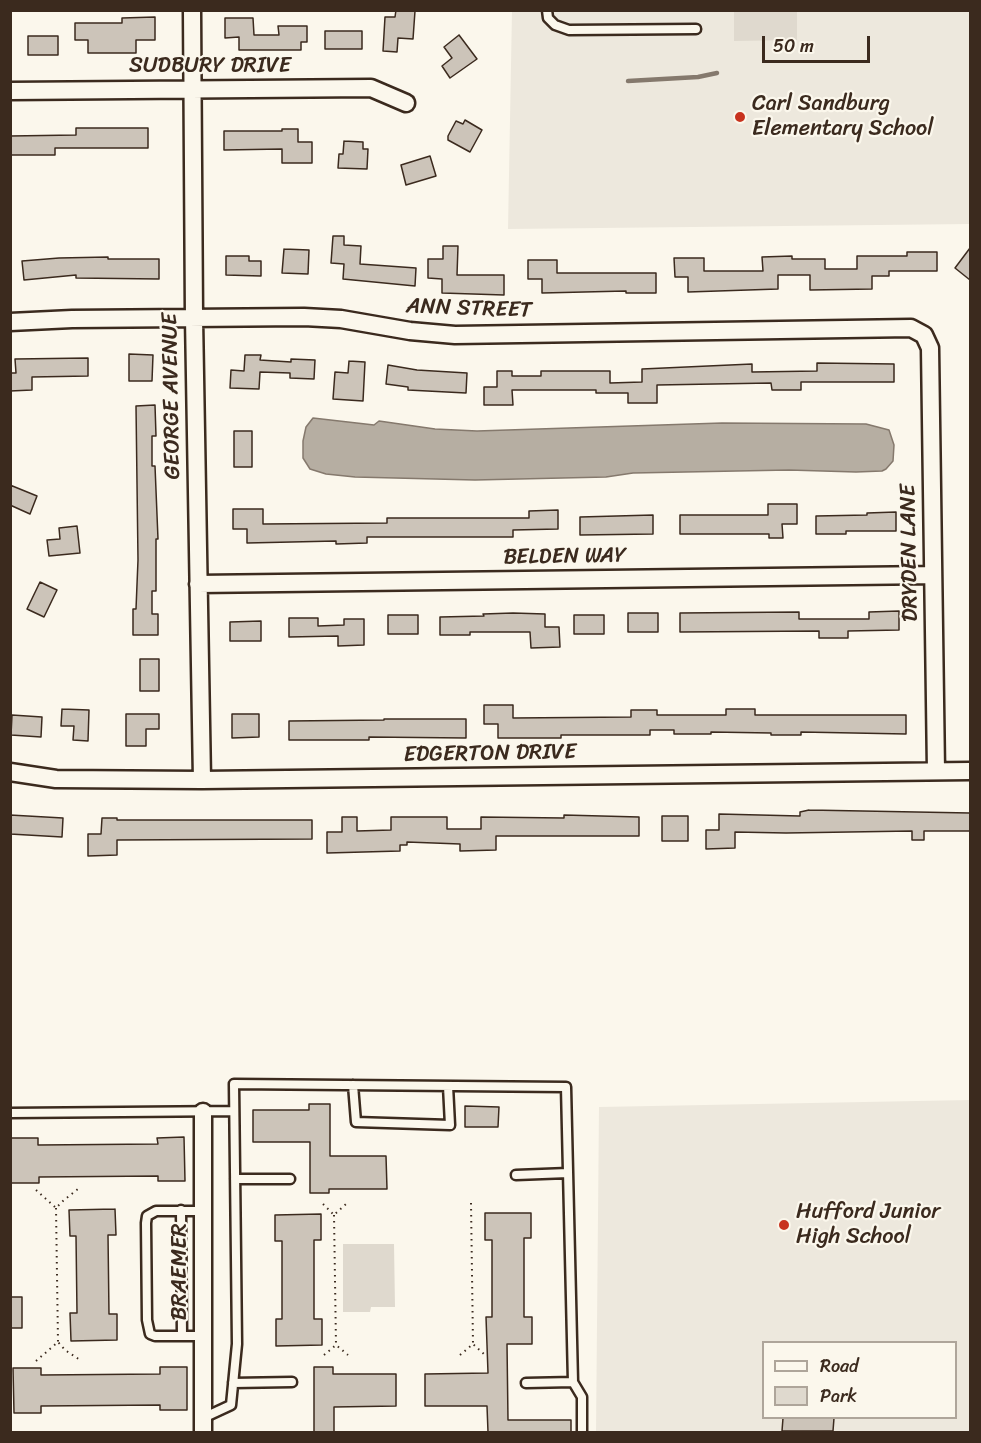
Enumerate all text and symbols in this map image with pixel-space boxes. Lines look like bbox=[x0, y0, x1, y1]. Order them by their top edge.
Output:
scale bar bbox=[765, 24, 873, 62]
text: 50 m bbox=[773, 30, 814, 62]
street label: SUDBURY DRIVE bbox=[129, 53, 291, 79]
place label: Carl Sandburg Elementary School bbox=[752, 91, 934, 142]
marker: Carl Sandburg Elementary School bbox=[733, 110, 747, 124]
street label: ANN STREET bbox=[406, 294, 532, 324]
street label: GEORGE AVENUE bbox=[157, 313, 187, 479]
street label: DRYDEN LANE bbox=[896, 484, 924, 622]
street label: BELDEN WAY bbox=[503, 543, 627, 571]
street label: EDGERTON DRIVE bbox=[403, 739, 577, 769]
place label: Hufford Junior High School bbox=[796, 1199, 940, 1250]
marker: Hufford Junior High School bbox=[777, 1218, 791, 1232]
street label: BRAEMER bbox=[167, 1223, 193, 1321]
legend bbox=[762, 1341, 957, 1419]
text: Road bbox=[820, 1350, 859, 1382]
text: Park bbox=[820, 1380, 857, 1412]

